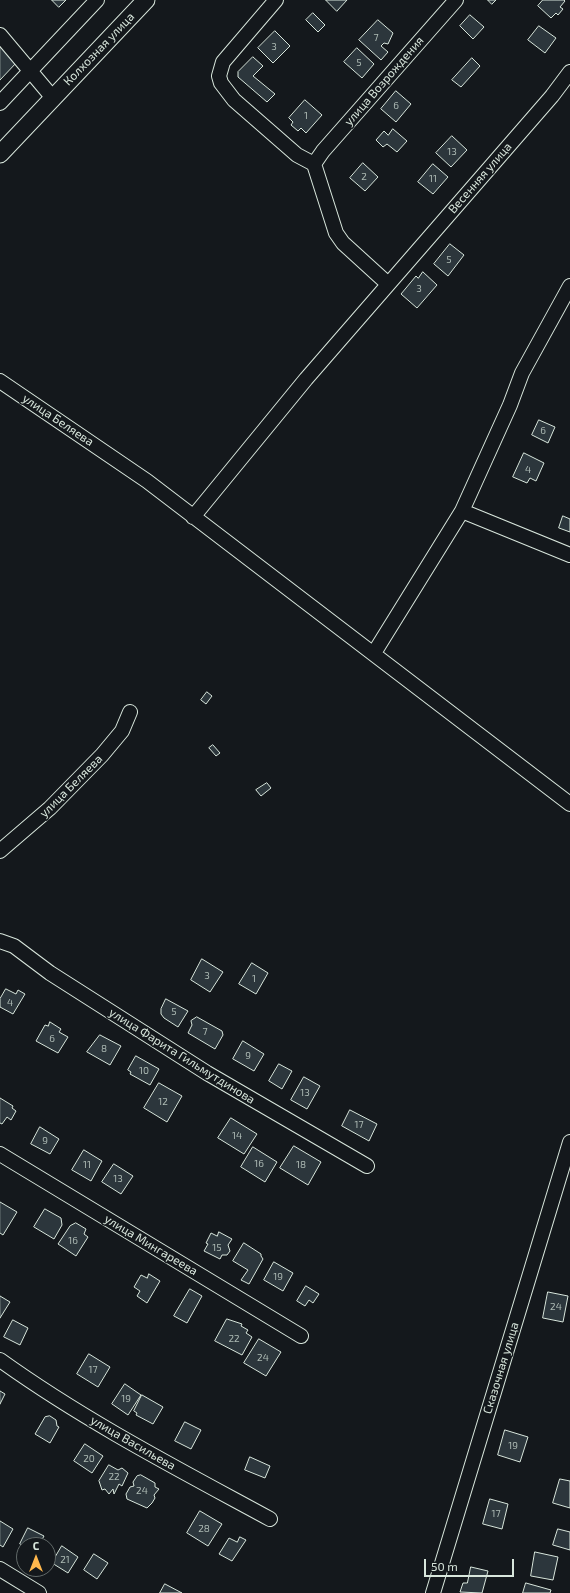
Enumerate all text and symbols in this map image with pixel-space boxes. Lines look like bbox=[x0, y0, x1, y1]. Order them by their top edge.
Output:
street label: Колхозная улица bbox=[61, 10, 137, 88]
house number: 7 bbox=[373, 32, 379, 44]
street label: улица Возрождения bbox=[341, 33, 427, 129]
house number: 3 bbox=[271, 41, 277, 53]
house number: 5 bbox=[356, 57, 362, 69]
house number: 6 bbox=[393, 100, 399, 112]
house number: 1 bbox=[304, 110, 308, 122]
street label: Весенняя улица bbox=[445, 140, 515, 216]
house number: 13 bbox=[447, 146, 457, 158]
house number: 2 bbox=[361, 171, 367, 183]
house number: 11 bbox=[429, 173, 437, 185]
house number: 5 bbox=[446, 254, 452, 266]
house number: 3 bbox=[416, 283, 422, 295]
street label: улица Беляева bbox=[20, 391, 96, 449]
house number: 6 bbox=[540, 425, 546, 437]
house number: 4 bbox=[525, 464, 531, 476]
street label: улица Беляева bbox=[37, 752, 105, 820]
house number: 3 bbox=[204, 970, 210, 982]
house number: 1 bbox=[252, 973, 256, 985]
house number: 4 bbox=[7, 997, 13, 1009]
street label: улица Фарита Гильмутдинова bbox=[106, 1005, 258, 1107]
house number: 5 bbox=[171, 1006, 177, 1018]
house number: 7 bbox=[202, 1026, 208, 1038]
house number: 6 bbox=[49, 1033, 55, 1045]
house number: 8 bbox=[101, 1043, 107, 1055]
house number: 9 bbox=[245, 1050, 251, 1062]
house number: 10 bbox=[139, 1065, 149, 1077]
house number: 13 bbox=[300, 1087, 310, 1099]
house number: 12 bbox=[158, 1096, 168, 1108]
house number: 17 bbox=[354, 1119, 364, 1131]
house number: 14 bbox=[232, 1130, 242, 1142]
house number: 9 bbox=[42, 1135, 48, 1147]
house number: 16 bbox=[254, 1158, 264, 1170]
house number: 11 bbox=[83, 1159, 91, 1171]
house number: 18 bbox=[296, 1159, 306, 1171]
house number: 13 bbox=[113, 1173, 123, 1185]
street label: улица Мингареева bbox=[102, 1211, 200, 1279]
house number: 16 bbox=[68, 1235, 78, 1247]
house number: 15 bbox=[212, 1242, 222, 1254]
house number: 19 bbox=[273, 1271, 283, 1283]
house number: 24 bbox=[550, 1301, 562, 1313]
street label: Сказочная улица bbox=[480, 1320, 522, 1416]
house number: 22 bbox=[228, 1333, 240, 1345]
house number: 24 bbox=[257, 1352, 269, 1364]
house number: 17 bbox=[88, 1364, 98, 1376]
house number: 19 bbox=[121, 1393, 131, 1405]
street label: улица Васильева bbox=[88, 1413, 178, 1473]
house number: 19 bbox=[508, 1440, 518, 1452]
house number: 20 bbox=[83, 1453, 95, 1465]
house number: 22 bbox=[108, 1471, 120, 1483]
house number: 24 bbox=[136, 1485, 148, 1497]
house number: 17 bbox=[491, 1508, 501, 1520]
house number: 28 bbox=[198, 1523, 210, 1535]
north arrow bbox=[16, 1537, 56, 1577]
text: С bbox=[33, 1539, 39, 1552]
scale bar bbox=[426, 1551, 516, 1577]
house number: 21 bbox=[60, 1554, 70, 1566]
text: 50 m bbox=[431, 1559, 458, 1573]

